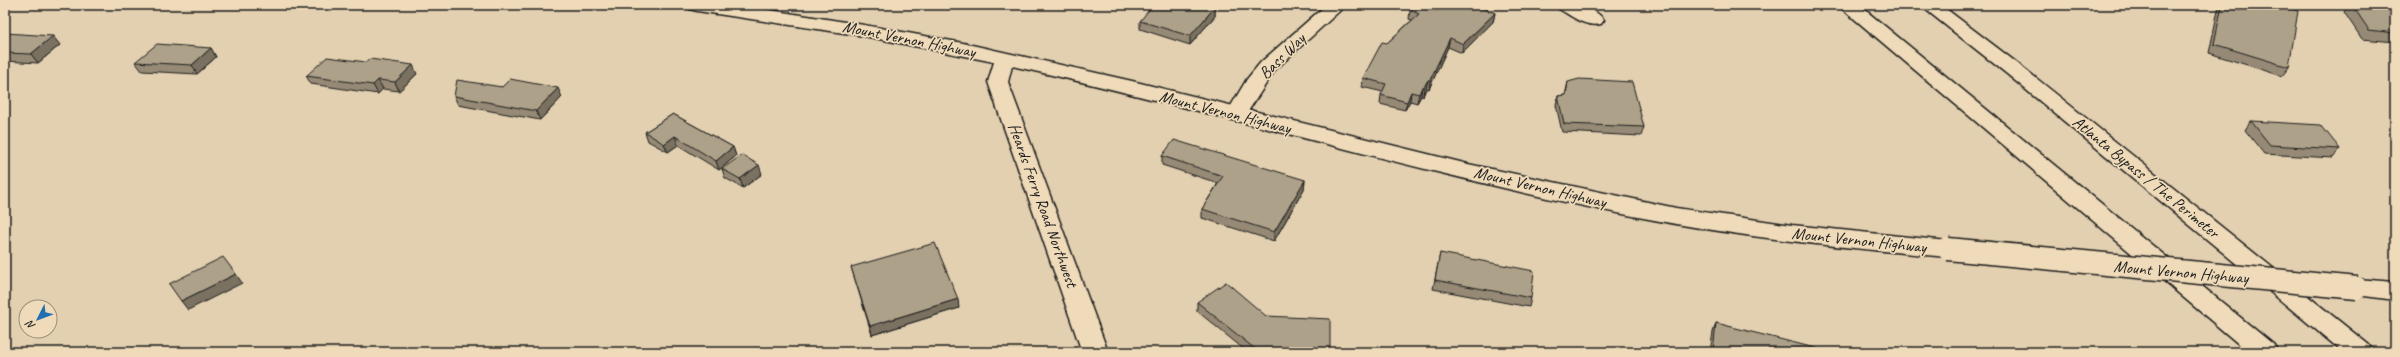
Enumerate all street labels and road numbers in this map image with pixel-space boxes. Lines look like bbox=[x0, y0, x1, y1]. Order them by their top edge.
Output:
street label: Mount Vernon Highway bbox=[841, 16, 978, 62]
street label: Bass Way bbox=[1254, 28, 1310, 84]
street label: Mount Vernon Highway bbox=[1157, 85, 1294, 139]
street label: Atlanta Bypass / The Perimeter bbox=[2068, 111, 2225, 244]
street label: Heards Ferry Road Northwest bbox=[1004, 120, 1083, 292]
street label: Mount Vernon Highway bbox=[1472, 162, 1609, 213]
street label: Mount Vernon Highway bbox=[1791, 223, 1928, 258]
street label: Mount Vernon Highway bbox=[2113, 256, 2250, 288]

